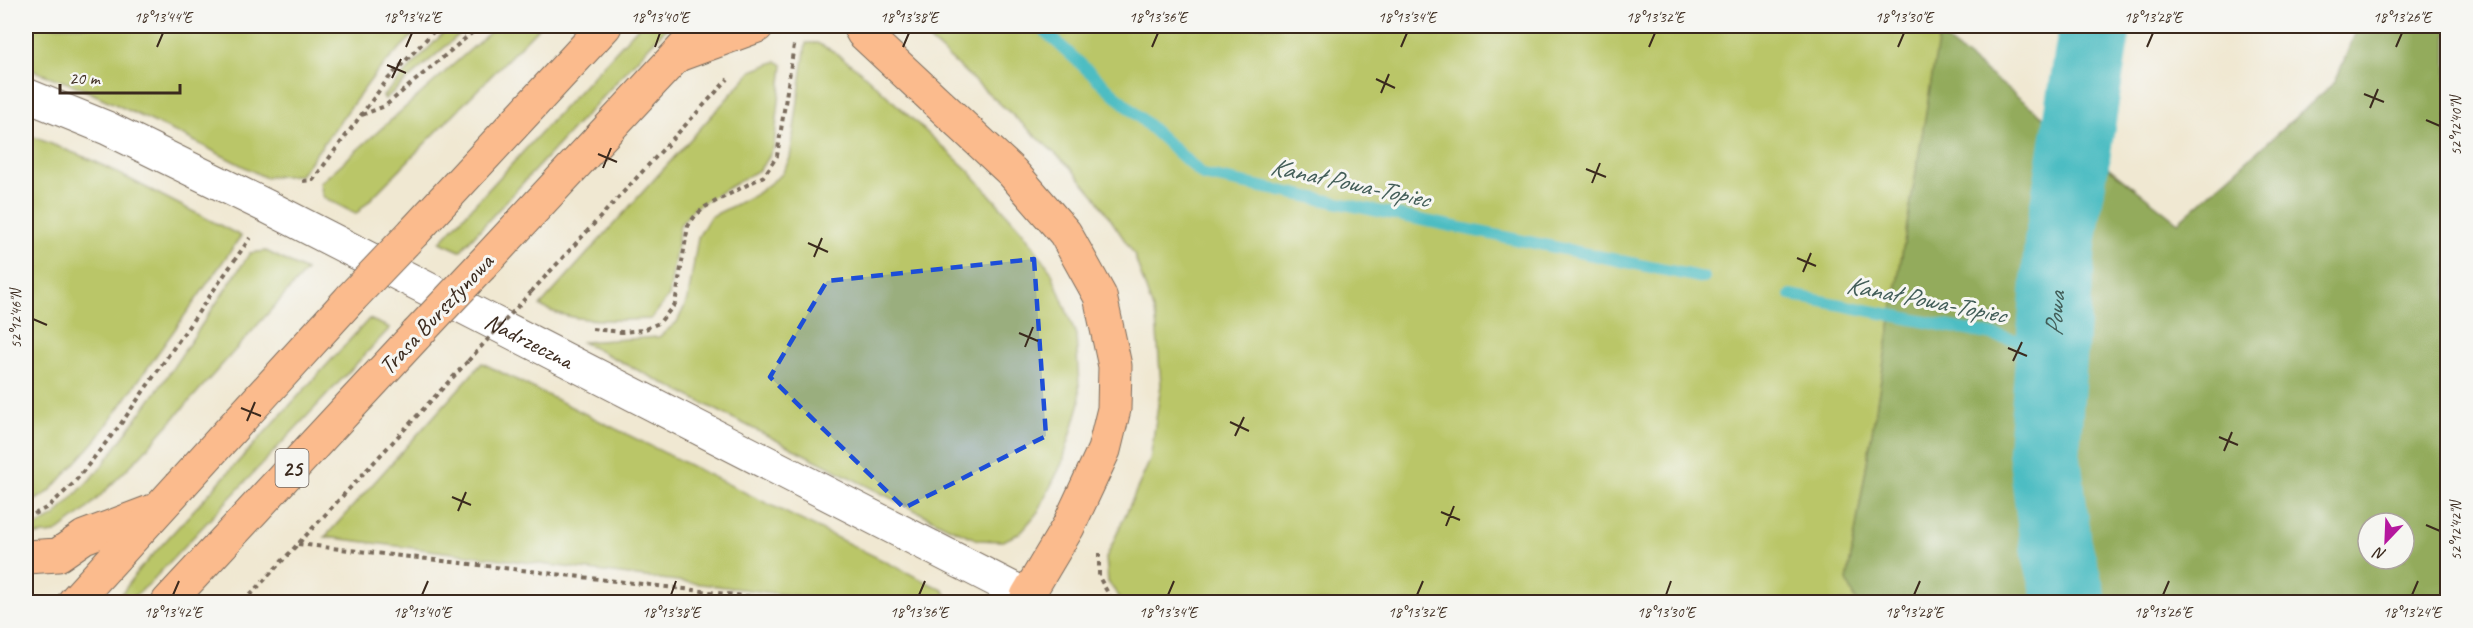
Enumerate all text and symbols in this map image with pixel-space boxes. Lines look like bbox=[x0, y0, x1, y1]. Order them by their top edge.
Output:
text: 18°13'44"E bbox=[134, 8, 194, 27]
text: 18°13'42"E bbox=[383, 8, 443, 27]
text: 18°13'40"E bbox=[631, 8, 691, 27]
text: 18°13'38"E bbox=[880, 8, 940, 27]
text: 18°13'36"E bbox=[1129, 8, 1189, 27]
text: 18°13'34"E bbox=[1378, 8, 1438, 27]
text: 18°13'32"E bbox=[1626, 8, 1686, 27]
text: 18°13'30"E bbox=[1875, 8, 1935, 27]
text: 18°13'28"E bbox=[2124, 8, 2184, 27]
text: 18°13'26"E bbox=[2373, 8, 2433, 27]
scale bar bbox=[60, 57, 180, 95]
text: 20 m bbox=[69, 67, 102, 89]
text: 52°12'40"N bbox=[2447, 93, 2466, 156]
water label: Kanał Powa-Topiec bbox=[1268, 150, 1435, 216]
street label: Trasa Bursztynowa bbox=[372, 246, 501, 381]
water label: Kanał Powa-Topiec bbox=[1844, 268, 2011, 332]
text: 52°12'46"N bbox=[7, 286, 26, 349]
water label: Powa bbox=[2037, 288, 2073, 337]
street label: Nadrzeczna bbox=[480, 306, 580, 377]
road number: 25 bbox=[276, 449, 308, 487]
text: 52°12'42"N bbox=[2447, 498, 2466, 561]
north arrow bbox=[2356, 511, 2416, 571]
text: N bbox=[2369, 542, 2389, 565]
text: 18°13'42"E bbox=[144, 603, 204, 622]
text: 18°13'40"E bbox=[393, 603, 453, 622]
text: 18°13'38"E bbox=[642, 603, 702, 622]
text: 18°13'36"E bbox=[890, 603, 950, 622]
text: 18°13'34"E bbox=[1139, 603, 1199, 622]
text: 18°13'32"E bbox=[1388, 603, 1448, 622]
text: 18°13'30"E bbox=[1637, 603, 1697, 622]
text: 18°13'28"E bbox=[1885, 603, 1945, 622]
text: 18°13'26"E bbox=[2134, 603, 2194, 622]
text: 18°13'24"E bbox=[2383, 603, 2443, 622]

